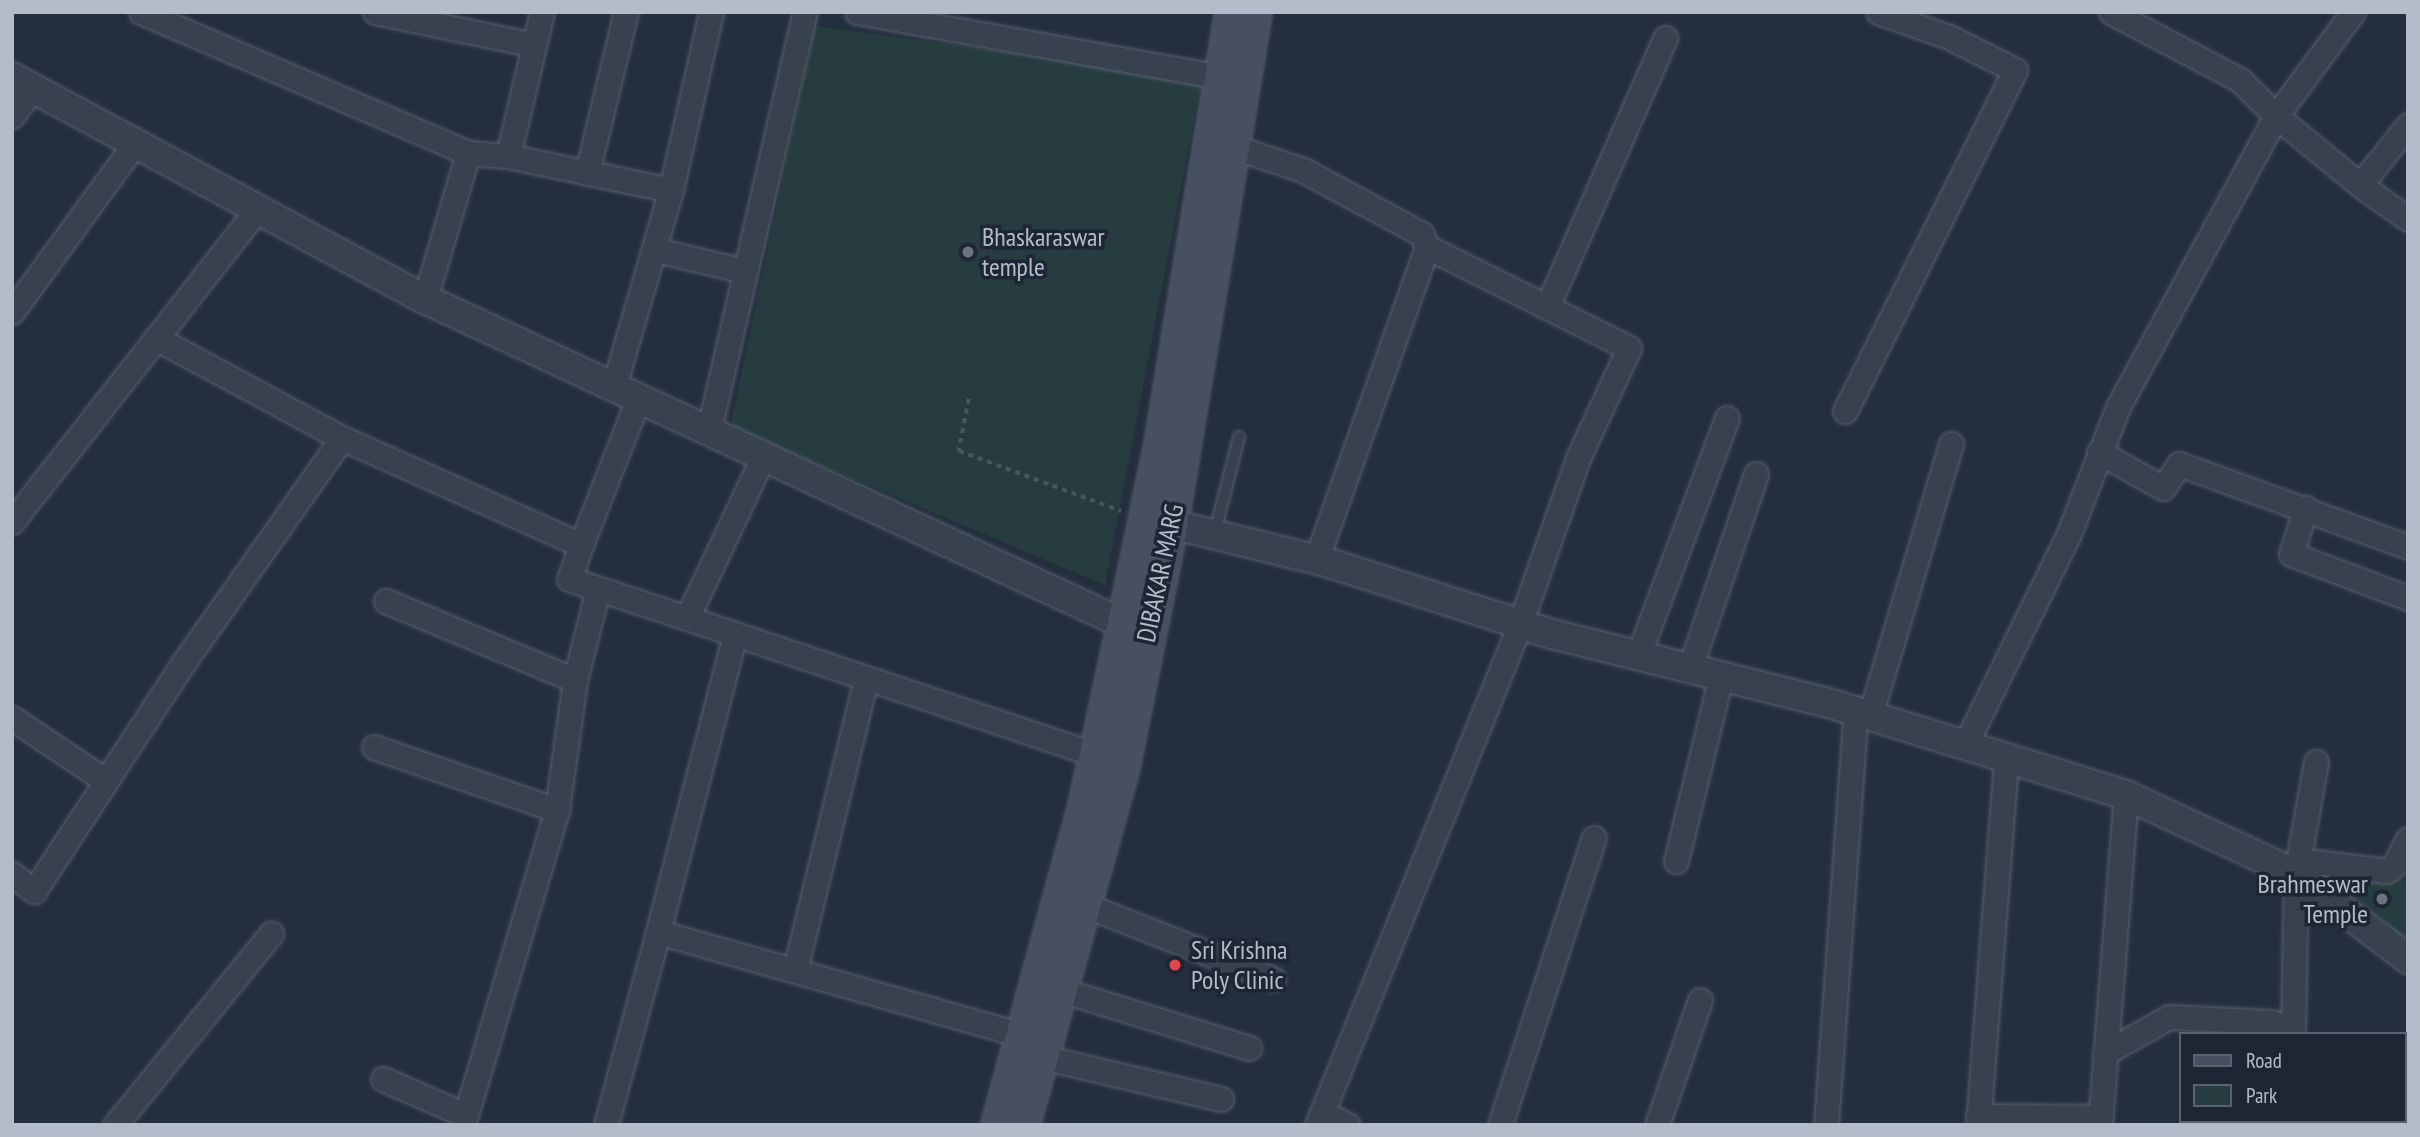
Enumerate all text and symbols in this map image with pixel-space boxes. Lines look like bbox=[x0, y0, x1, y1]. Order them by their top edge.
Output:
place label: Bhaskaraswar temple bbox=[982, 221, 1105, 282]
marker: Bhaskaraswar temple bbox=[960, 244, 976, 260]
street label: DIBAKAR MARG bbox=[1130, 501, 1190, 645]
place label: Brahmeswar Temple bbox=[2257, 868, 2368, 930]
marker: Brahmeswar Temple bbox=[2374, 891, 2390, 907]
place label: Sri Krishna Poly Clinic bbox=[1191, 934, 1287, 996]
marker: Sri Krishna Poly Clinic bbox=[1165, 955, 1185, 975]
legend bbox=[2178, 1032, 2406, 1123]
text: Road bbox=[2246, 1047, 2282, 1074]
text: Park bbox=[2246, 1082, 2277, 1109]

